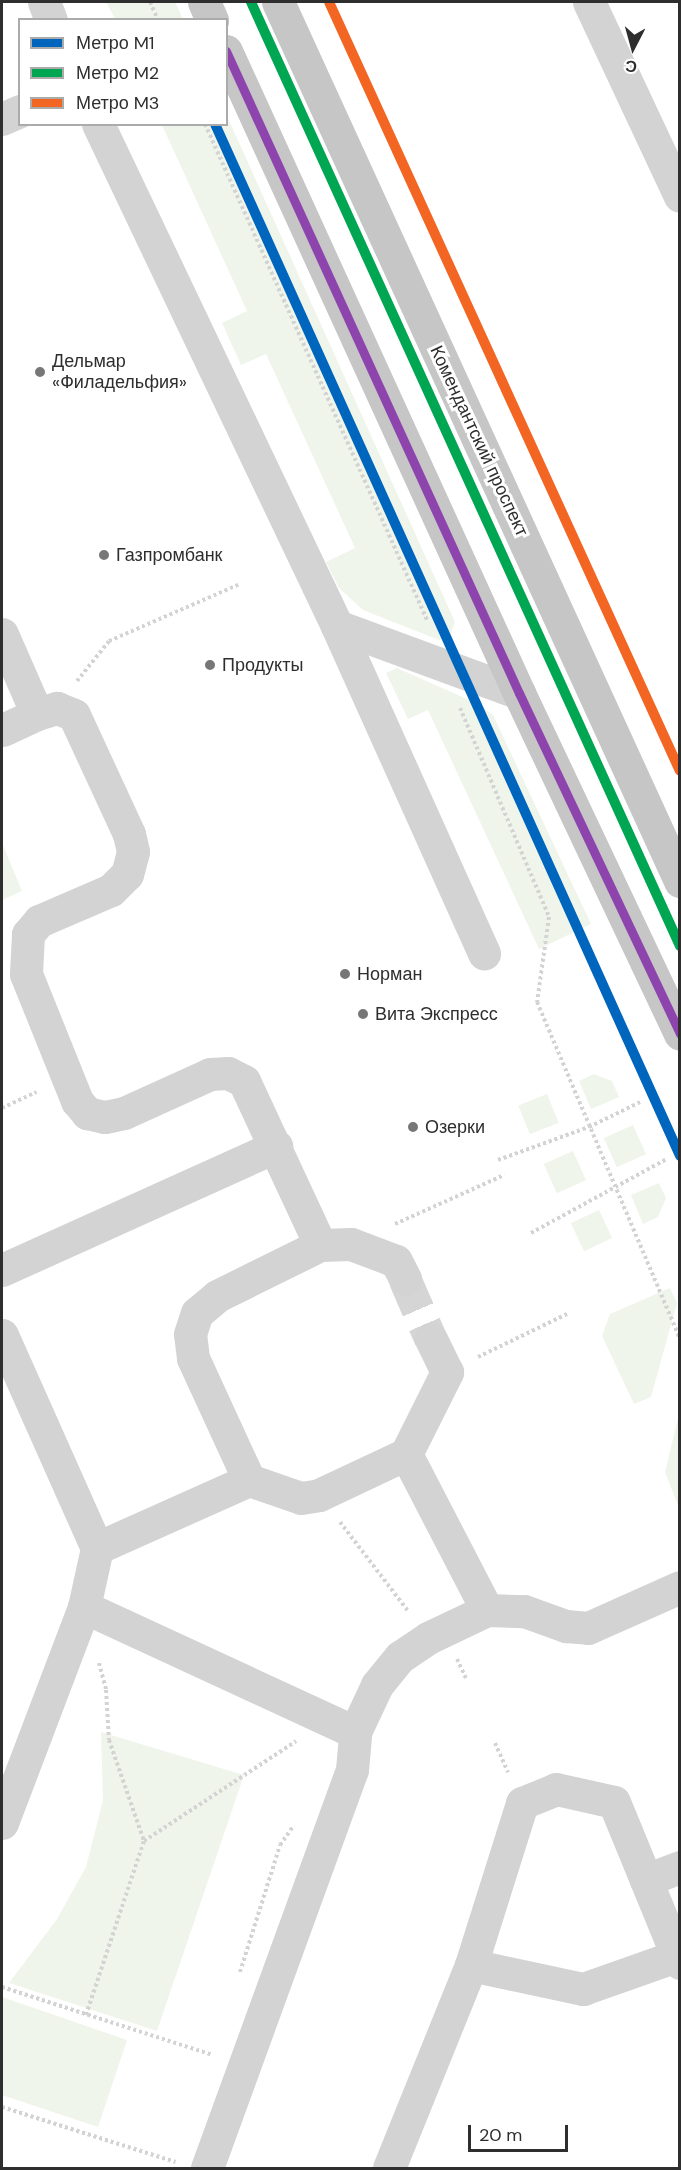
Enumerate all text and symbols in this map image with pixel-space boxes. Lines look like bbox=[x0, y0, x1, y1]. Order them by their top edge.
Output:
legend bbox=[18, 18, 228, 126]
north arrow bbox=[603, 18, 663, 78]
text: Метро M1 bbox=[76, 31, 154, 55]
text: С bbox=[624, 55, 638, 77]
text: Метро M2 bbox=[76, 61, 159, 85]
text: Метро M3 bbox=[76, 91, 159, 115]
street label: Комендантский проспект bbox=[425, 342, 533, 540]
place label: Дельмар «Филадельфия» bbox=[52, 351, 187, 394]
marker: Дельмар «Филадельфия» bbox=[33, 365, 47, 379]
place label: Газпромбанк bbox=[116, 544, 222, 566]
marker: Газпромбанк bbox=[97, 548, 111, 562]
place label: Продукты bbox=[222, 654, 303, 676]
marker: Продукты bbox=[203, 658, 217, 672]
place label: Норман bbox=[357, 963, 422, 985]
marker: Норман bbox=[338, 967, 352, 981]
place label: Вита Экспресс bbox=[375, 1003, 498, 1025]
marker: Вита Экспресс bbox=[356, 1007, 370, 1021]
place label: Озерки bbox=[425, 1116, 485, 1138]
marker: Озерки bbox=[406, 1120, 420, 1134]
scale bar bbox=[471, 2113, 572, 2151]
text: 20 m bbox=[479, 2123, 522, 2147]

